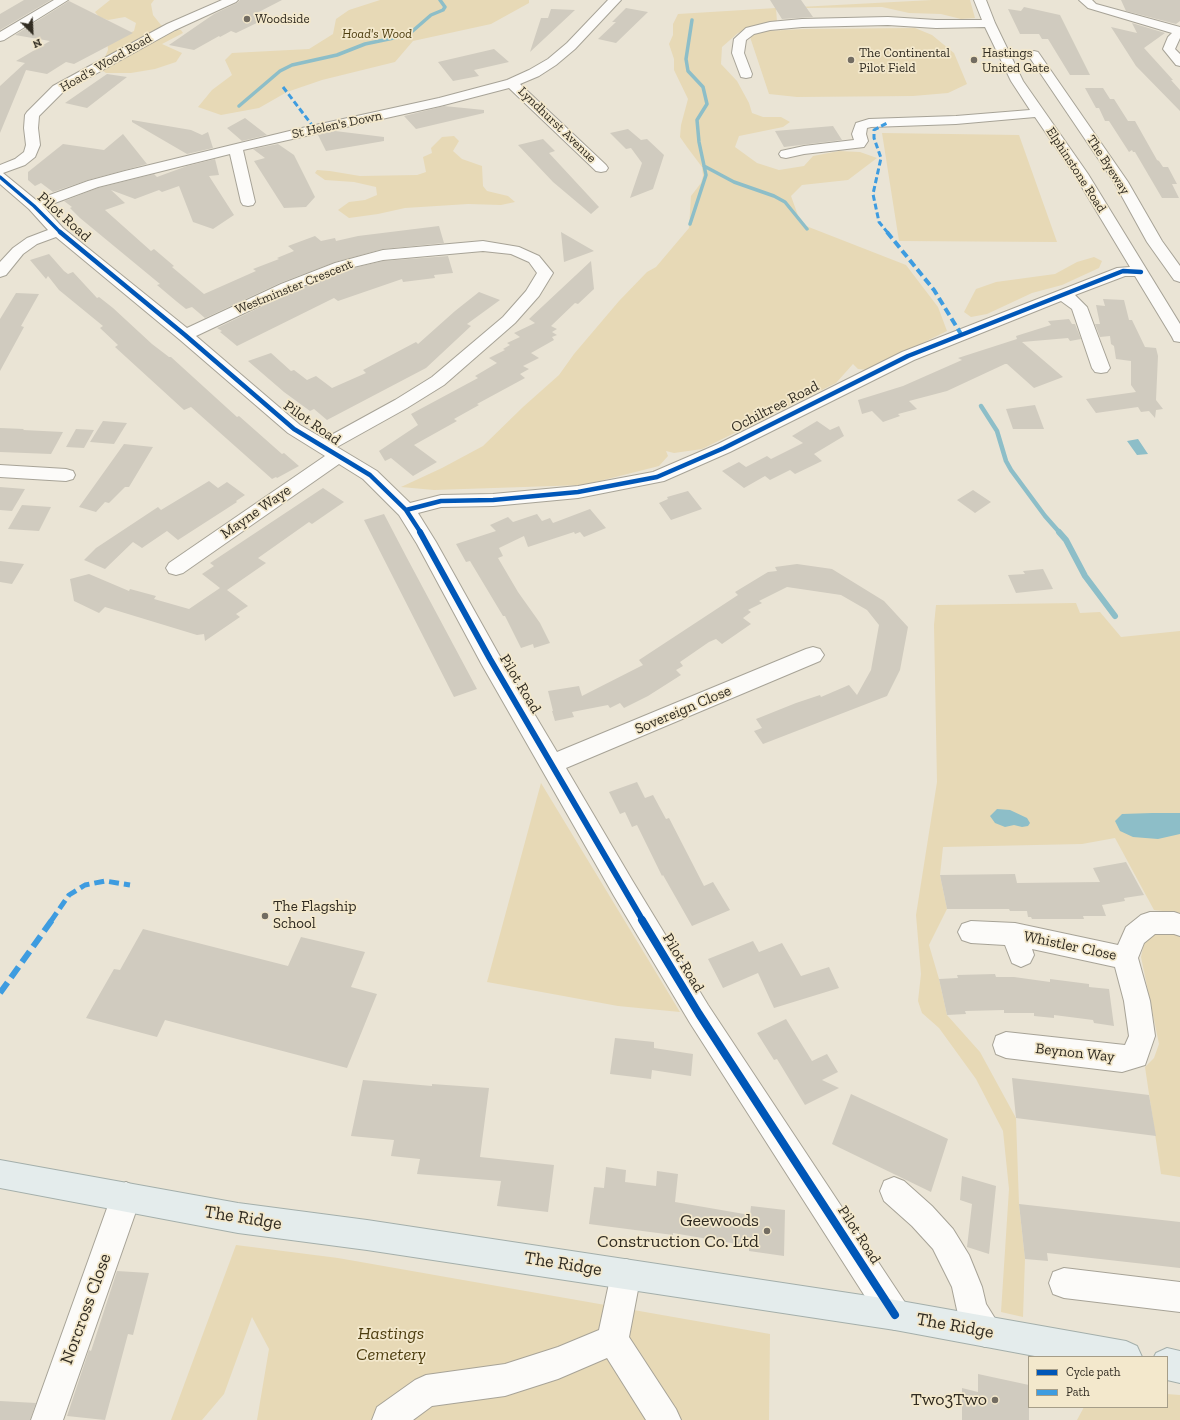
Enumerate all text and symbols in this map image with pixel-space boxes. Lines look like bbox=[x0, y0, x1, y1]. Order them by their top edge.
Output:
place label: Woodside bbox=[255, 11, 310, 27]
north arrow bbox=[12, 12, 52, 52]
marker: Woodside bbox=[242, 14, 252, 24]
park label: Hoad's Wood bbox=[342, 26, 412, 42]
street label: Hoad's Wood Road bbox=[57, 30, 155, 96]
text: N bbox=[31, 36, 44, 51]
place label: The Continental Pilot Field bbox=[859, 45, 950, 76]
place label: Hastings United Gate bbox=[982, 45, 1049, 76]
marker: The Continental Pilot Field bbox=[846, 55, 856, 65]
marker: Hastings United Gate bbox=[969, 55, 979, 65]
street label: Lyndhurst Avenue bbox=[515, 84, 599, 166]
street label: St Helen's Down bbox=[291, 108, 383, 142]
street label: Elphinstone Road bbox=[1043, 125, 1109, 215]
street label: The Byeway bbox=[1083, 133, 1133, 197]
street label: Pilot Road bbox=[34, 188, 94, 246]
street label: Westminster Crescent bbox=[233, 256, 355, 318]
street label: Ochiltree Road bbox=[728, 377, 822, 437]
street label: Pilot Road bbox=[280, 397, 344, 449]
street label: Mayne Waye bbox=[217, 481, 295, 543]
street label: Pilot Road bbox=[495, 651, 545, 717]
street label: Sovereign Close bbox=[632, 682, 734, 738]
place label: The Flagship School bbox=[273, 898, 356, 933]
marker: The Flagship School bbox=[260, 911, 270, 921]
street label: Whistler Close bbox=[1022, 927, 1118, 965]
street label: Pilot Road bbox=[658, 930, 708, 996]
street label: Beynon Way bbox=[1034, 1040, 1116, 1066]
street label: The Ridge bbox=[203, 1201, 283, 1235]
street label: Pilot Road bbox=[834, 1203, 884, 1267]
place label: Geewoods Construction Co. Ltd bbox=[597, 1210, 759, 1252]
marker: Geewoods Construction Co. Ltd bbox=[762, 1226, 772, 1236]
street label: The Ridge bbox=[523, 1247, 603, 1281]
street label: Norcross Close bbox=[56, 1251, 116, 1367]
street label: The Ridge bbox=[915, 1309, 995, 1343]
park label: Hastings Cemetery bbox=[356, 1323, 426, 1366]
legend bbox=[1028, 1356, 1168, 1408]
text: Cycle path bbox=[1066, 1365, 1120, 1379]
text: Path bbox=[1066, 1385, 1090, 1399]
place label: Two3Two bbox=[911, 1389, 987, 1411]
marker: Two3Two bbox=[990, 1395, 1000, 1405]

